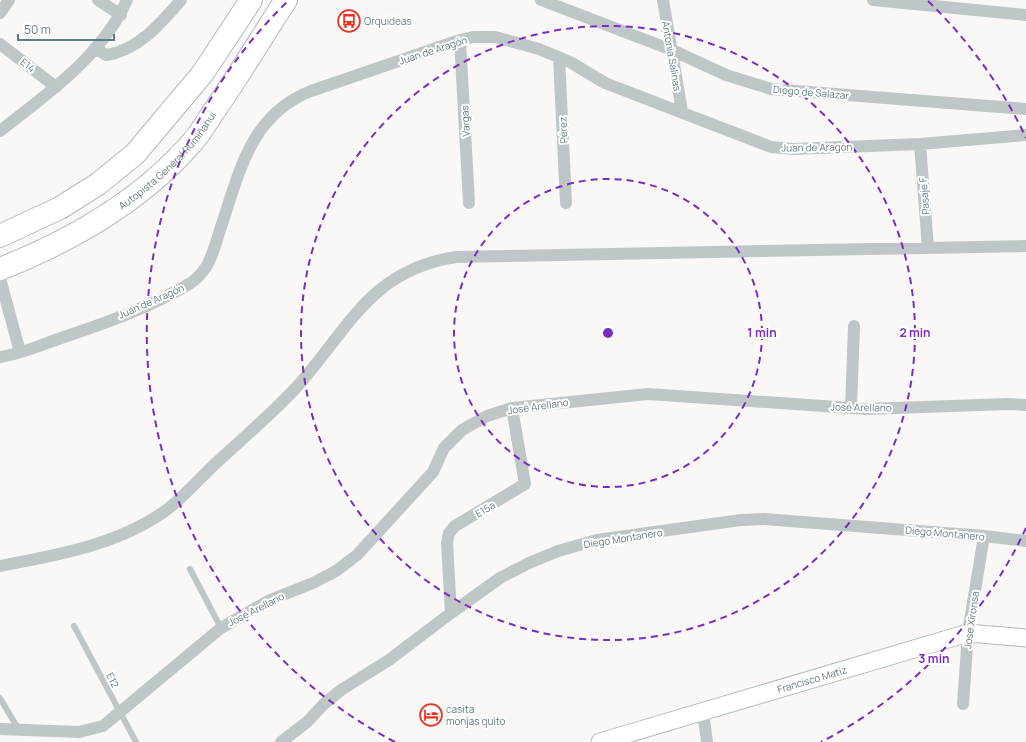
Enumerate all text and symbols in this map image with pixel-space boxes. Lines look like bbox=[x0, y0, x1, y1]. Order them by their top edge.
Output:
bus stop icon: Orquideas bbox=[336, 8, 362, 34]
place label: Orquideas bbox=[364, 14, 412, 28]
scale bar bbox=[18, 16, 114, 42]
street label: Antonia Salinas bbox=[659, 20, 685, 92]
text: 50 m bbox=[24, 21, 51, 38]
street label: Juan de Aragón bbox=[397, 32, 469, 68]
street label: E14 bbox=[18, 55, 38, 75]
street label: Diego de Salazar bbox=[772, 82, 850, 102]
street label: Vargas bbox=[457, 105, 473, 137]
street label: Autopista General Rumiñahui bbox=[116, 108, 219, 213]
street label: Pérez bbox=[555, 116, 571, 144]
street label: Juan de Aragón bbox=[781, 139, 853, 155]
street label: Pasaje F bbox=[915, 177, 933, 215]
street label: Juan de Aragón bbox=[116, 280, 186, 322]
text: 1 min bbox=[747, 324, 777, 341]
text: 2 min bbox=[899, 324, 931, 341]
centre of rings bbox=[601, 326, 615, 340]
street label: José Arellano bbox=[507, 395, 569, 417]
street label: José Arellano bbox=[830, 399, 892, 415]
street label: E15a bbox=[472, 498, 498, 520]
street label: Diego Montanero bbox=[905, 523, 985, 543]
street label: Diego Montanero bbox=[583, 525, 664, 551]
street label: José Arellano bbox=[226, 589, 287, 629]
street label: Jose Xironsa bbox=[960, 590, 982, 650]
text: 3 min bbox=[918, 650, 950, 667]
street label: Francisco Matiz bbox=[775, 662, 848, 696]
street label: E12 bbox=[103, 670, 123, 690]
hotel icon: casita monjas quito bbox=[418, 702, 444, 728]
place label: casita monjas quito bbox=[446, 702, 506, 728]

